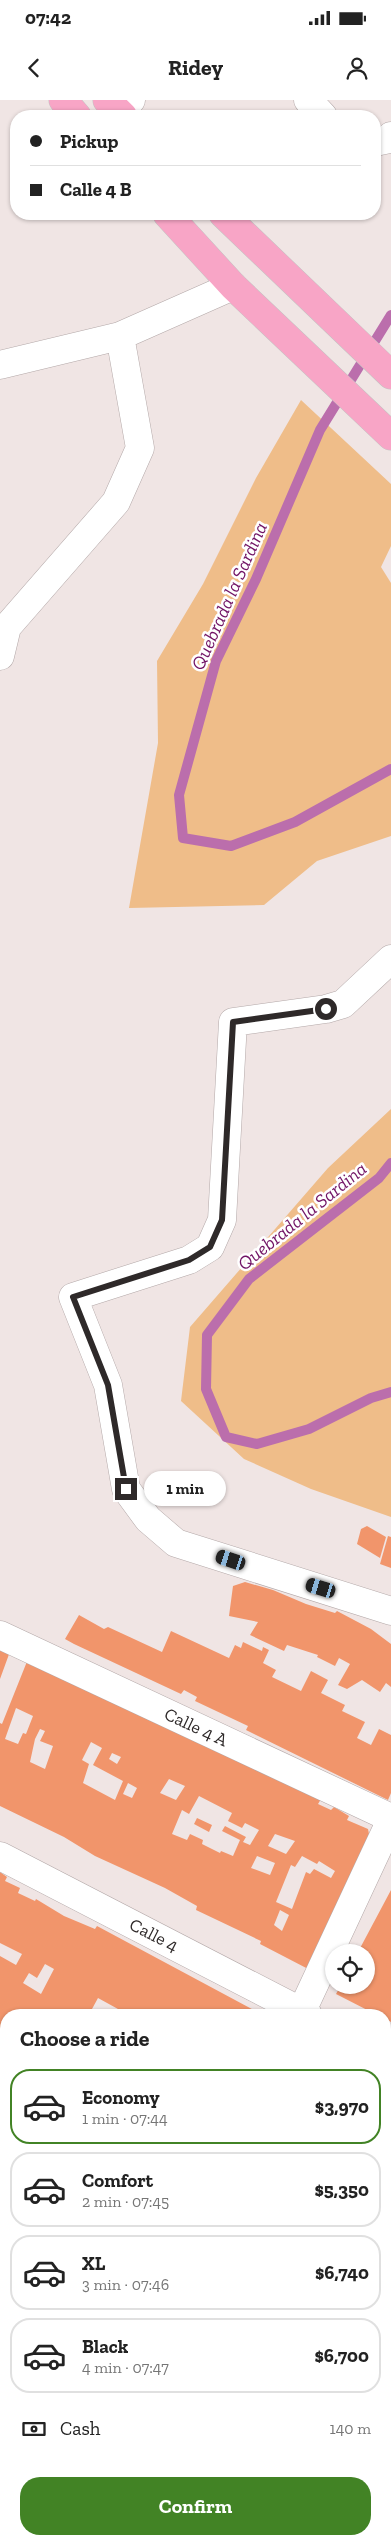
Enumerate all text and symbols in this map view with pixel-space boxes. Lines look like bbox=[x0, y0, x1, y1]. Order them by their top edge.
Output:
text: 07:42 bbox=[25, 6, 71, 29]
icon: back bbox=[20, 54, 48, 82]
text: Ridey bbox=[168, 54, 223, 81]
icon: person bbox=[343, 54, 371, 82]
text: Pickup bbox=[60, 130, 118, 153]
text: Calle 4 B bbox=[60, 178, 132, 201]
water label: Quebrada la Sardina bbox=[186, 519, 272, 673]
route start bbox=[315, 998, 337, 1020]
water label: Quebrada la Sardina bbox=[233, 1157, 371, 1275]
callout: 1 min bbox=[144, 1472, 226, 1506]
route end bbox=[115, 1478, 137, 1500]
text: 1 min bbox=[166, 1479, 204, 1498]
car bbox=[214, 1548, 247, 1572]
car bbox=[304, 1576, 337, 1600]
street label: Calle 4 A bbox=[161, 1703, 231, 1751]
street label: Calle 4 bbox=[126, 1913, 182, 1957]
map controls bbox=[325, 1944, 375, 1994]
button: locate bbox=[325, 1944, 375, 1994]
text: Choose a ride bbox=[20, 2025, 150, 2052]
icon: car bbox=[22, 2084, 67, 2129]
text: Economy bbox=[82, 2086, 160, 2109]
text: $3,970 bbox=[315, 2095, 369, 2118]
text: 1 min · 07:44 bbox=[82, 2109, 168, 2128]
icon: car bbox=[22, 2167, 67, 2212]
text: Comfort bbox=[82, 2169, 153, 2192]
text: $5,350 bbox=[315, 2178, 369, 2201]
text: 2 min · 07:45 bbox=[82, 2192, 169, 2211]
icon: car bbox=[22, 2250, 67, 2295]
text: XL bbox=[82, 2252, 105, 2275]
text: $6,740 bbox=[315, 2261, 369, 2284]
text: 3 min · 07:46 bbox=[82, 2275, 169, 2294]
icon: car bbox=[22, 2333, 67, 2378]
text: Black bbox=[82, 2335, 128, 2358]
text: $6,700 bbox=[314, 2344, 369, 2367]
text: 4 min · 07:47 bbox=[82, 2358, 169, 2377]
icon: cash bbox=[20, 2415, 48, 2443]
text: Cash bbox=[60, 2417, 100, 2440]
text: 140 m bbox=[330, 2419, 371, 2438]
button: Confirm bbox=[20, 2477, 371, 2535]

